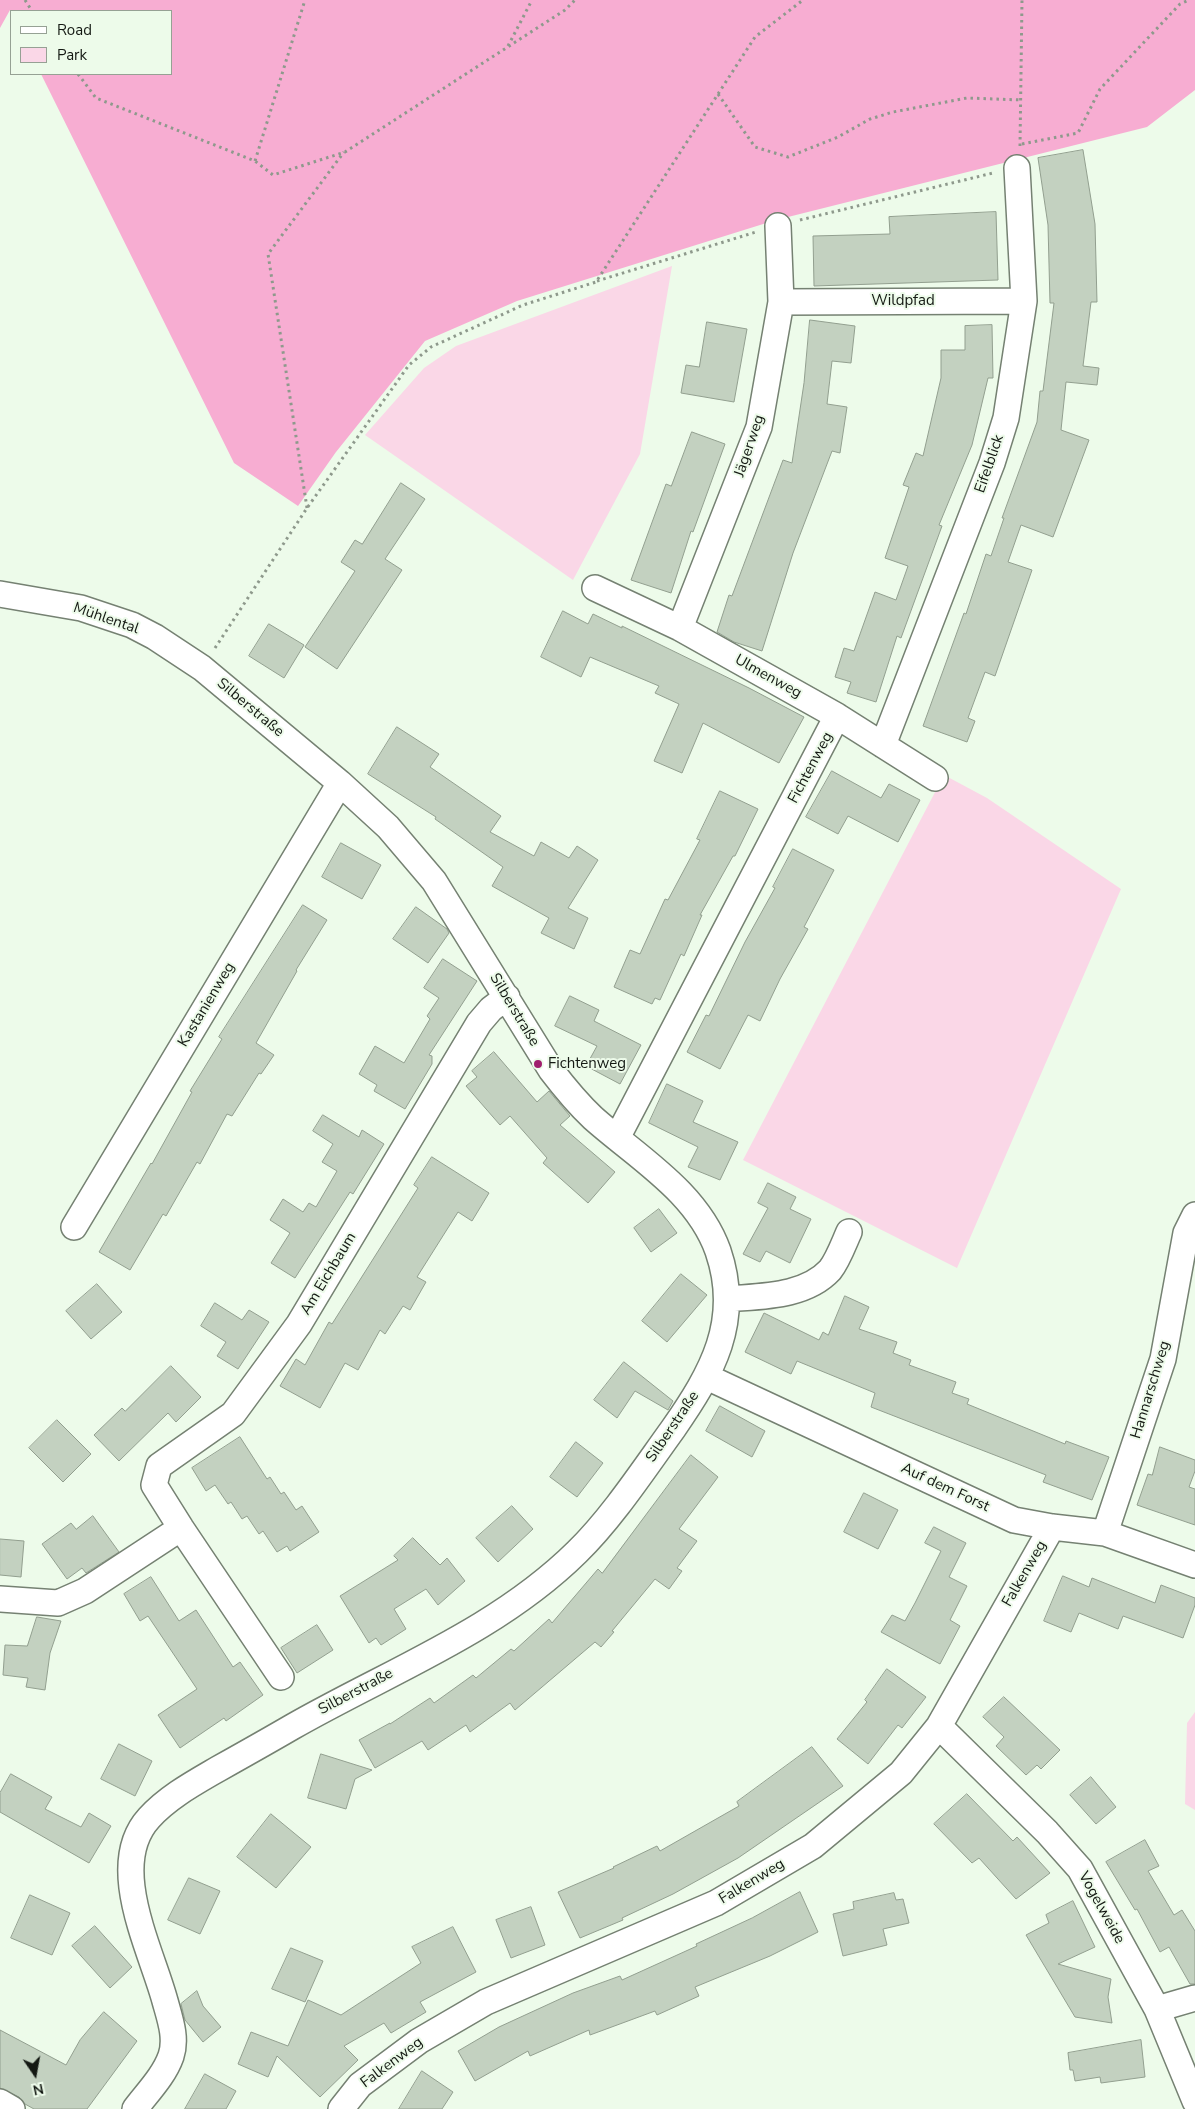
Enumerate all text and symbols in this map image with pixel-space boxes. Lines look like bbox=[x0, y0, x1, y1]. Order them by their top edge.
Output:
legend bbox=[10, 10, 172, 75]
text: Road bbox=[57, 20, 92, 40]
text: Park bbox=[57, 45, 87, 65]
street label: Wildpfad bbox=[871, 292, 935, 310]
street label: Jägerweg bbox=[731, 412, 769, 480]
street label: Eifelblick bbox=[972, 432, 1008, 496]
street label: Mühlental bbox=[71, 599, 141, 639]
street label: Ulmenweg bbox=[731, 651, 805, 703]
street label: Silberstraße bbox=[213, 675, 287, 741]
street label: Fichtenweg bbox=[785, 729, 837, 807]
street label: Kastanienweg bbox=[175, 959, 239, 1051]
street label: Silberstraße bbox=[485, 970, 543, 1050]
place label: Fichtenweg bbox=[548, 1055, 626, 1073]
marker: Fichtenweg bbox=[532, 1058, 544, 1070]
street label: Am Eichbaum bbox=[297, 1229, 361, 1319]
street label: Hannarschweg bbox=[1128, 1339, 1174, 1441]
street label: Silberstraße bbox=[643, 1388, 703, 1466]
street label: Auf dem Forst bbox=[898, 1460, 992, 1516]
street label: Falkenweg bbox=[999, 1538, 1051, 1610]
street label: Silberstraße bbox=[316, 1665, 396, 1719]
street label: Falkenweg bbox=[716, 1855, 788, 1909]
street label: Vogelweide bbox=[1074, 1869, 1128, 1947]
street label: Falkenweg bbox=[357, 2034, 427, 2092]
north arrow bbox=[10, 2049, 60, 2099]
text: N bbox=[31, 2079, 45, 2100]

